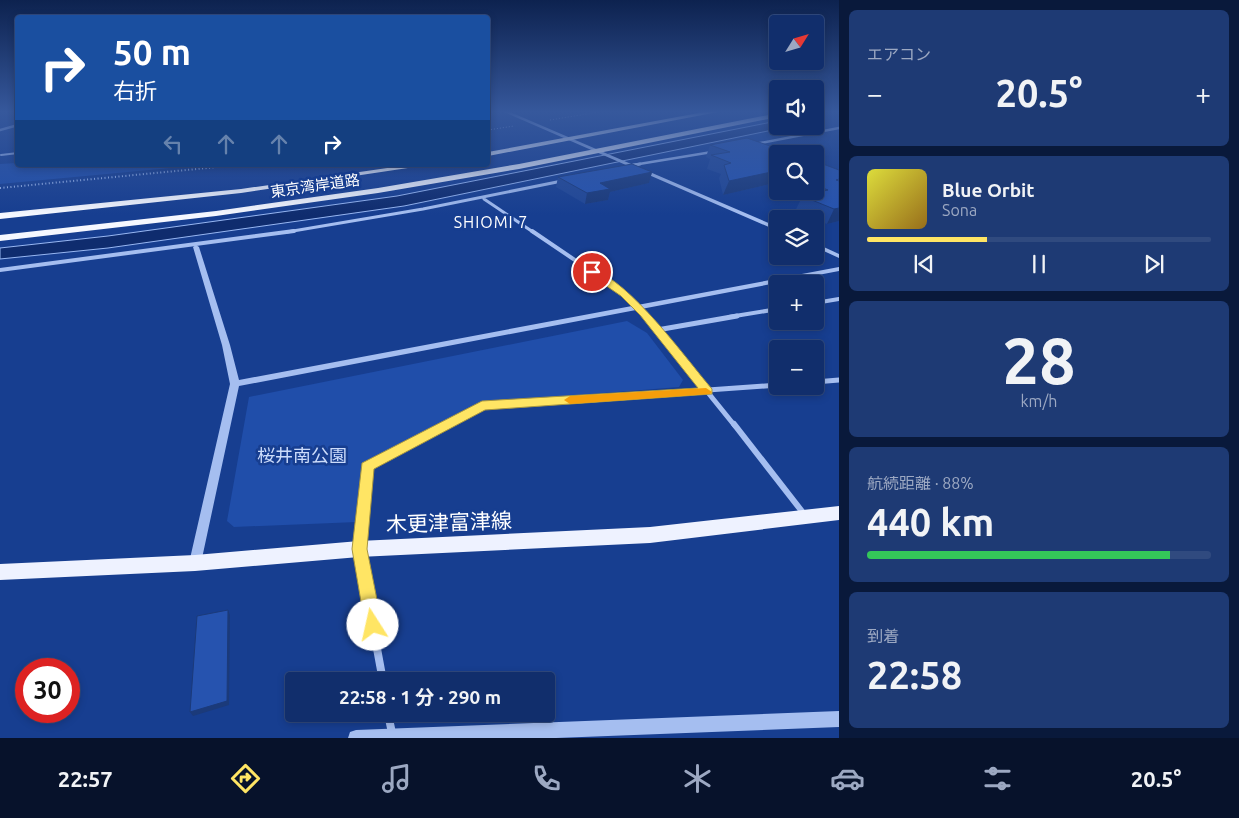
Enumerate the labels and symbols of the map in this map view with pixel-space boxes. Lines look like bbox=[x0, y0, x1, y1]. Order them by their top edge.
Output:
north arrow bbox=[769, 15, 824, 70]
street label: 東京湾岸道路 bbox=[269, 171, 361, 200]
district label: SHIOMI 7 bbox=[454, 213, 528, 231]
pin bbox=[571, 251, 613, 293]
park label: 桜井南公園 bbox=[257, 445, 347, 465]
street label: 木更津富津線 bbox=[386, 508, 512, 536]
position arrow bbox=[346, 598, 398, 650]
speed limit sign: 30 bbox=[15, 658, 80, 723]

